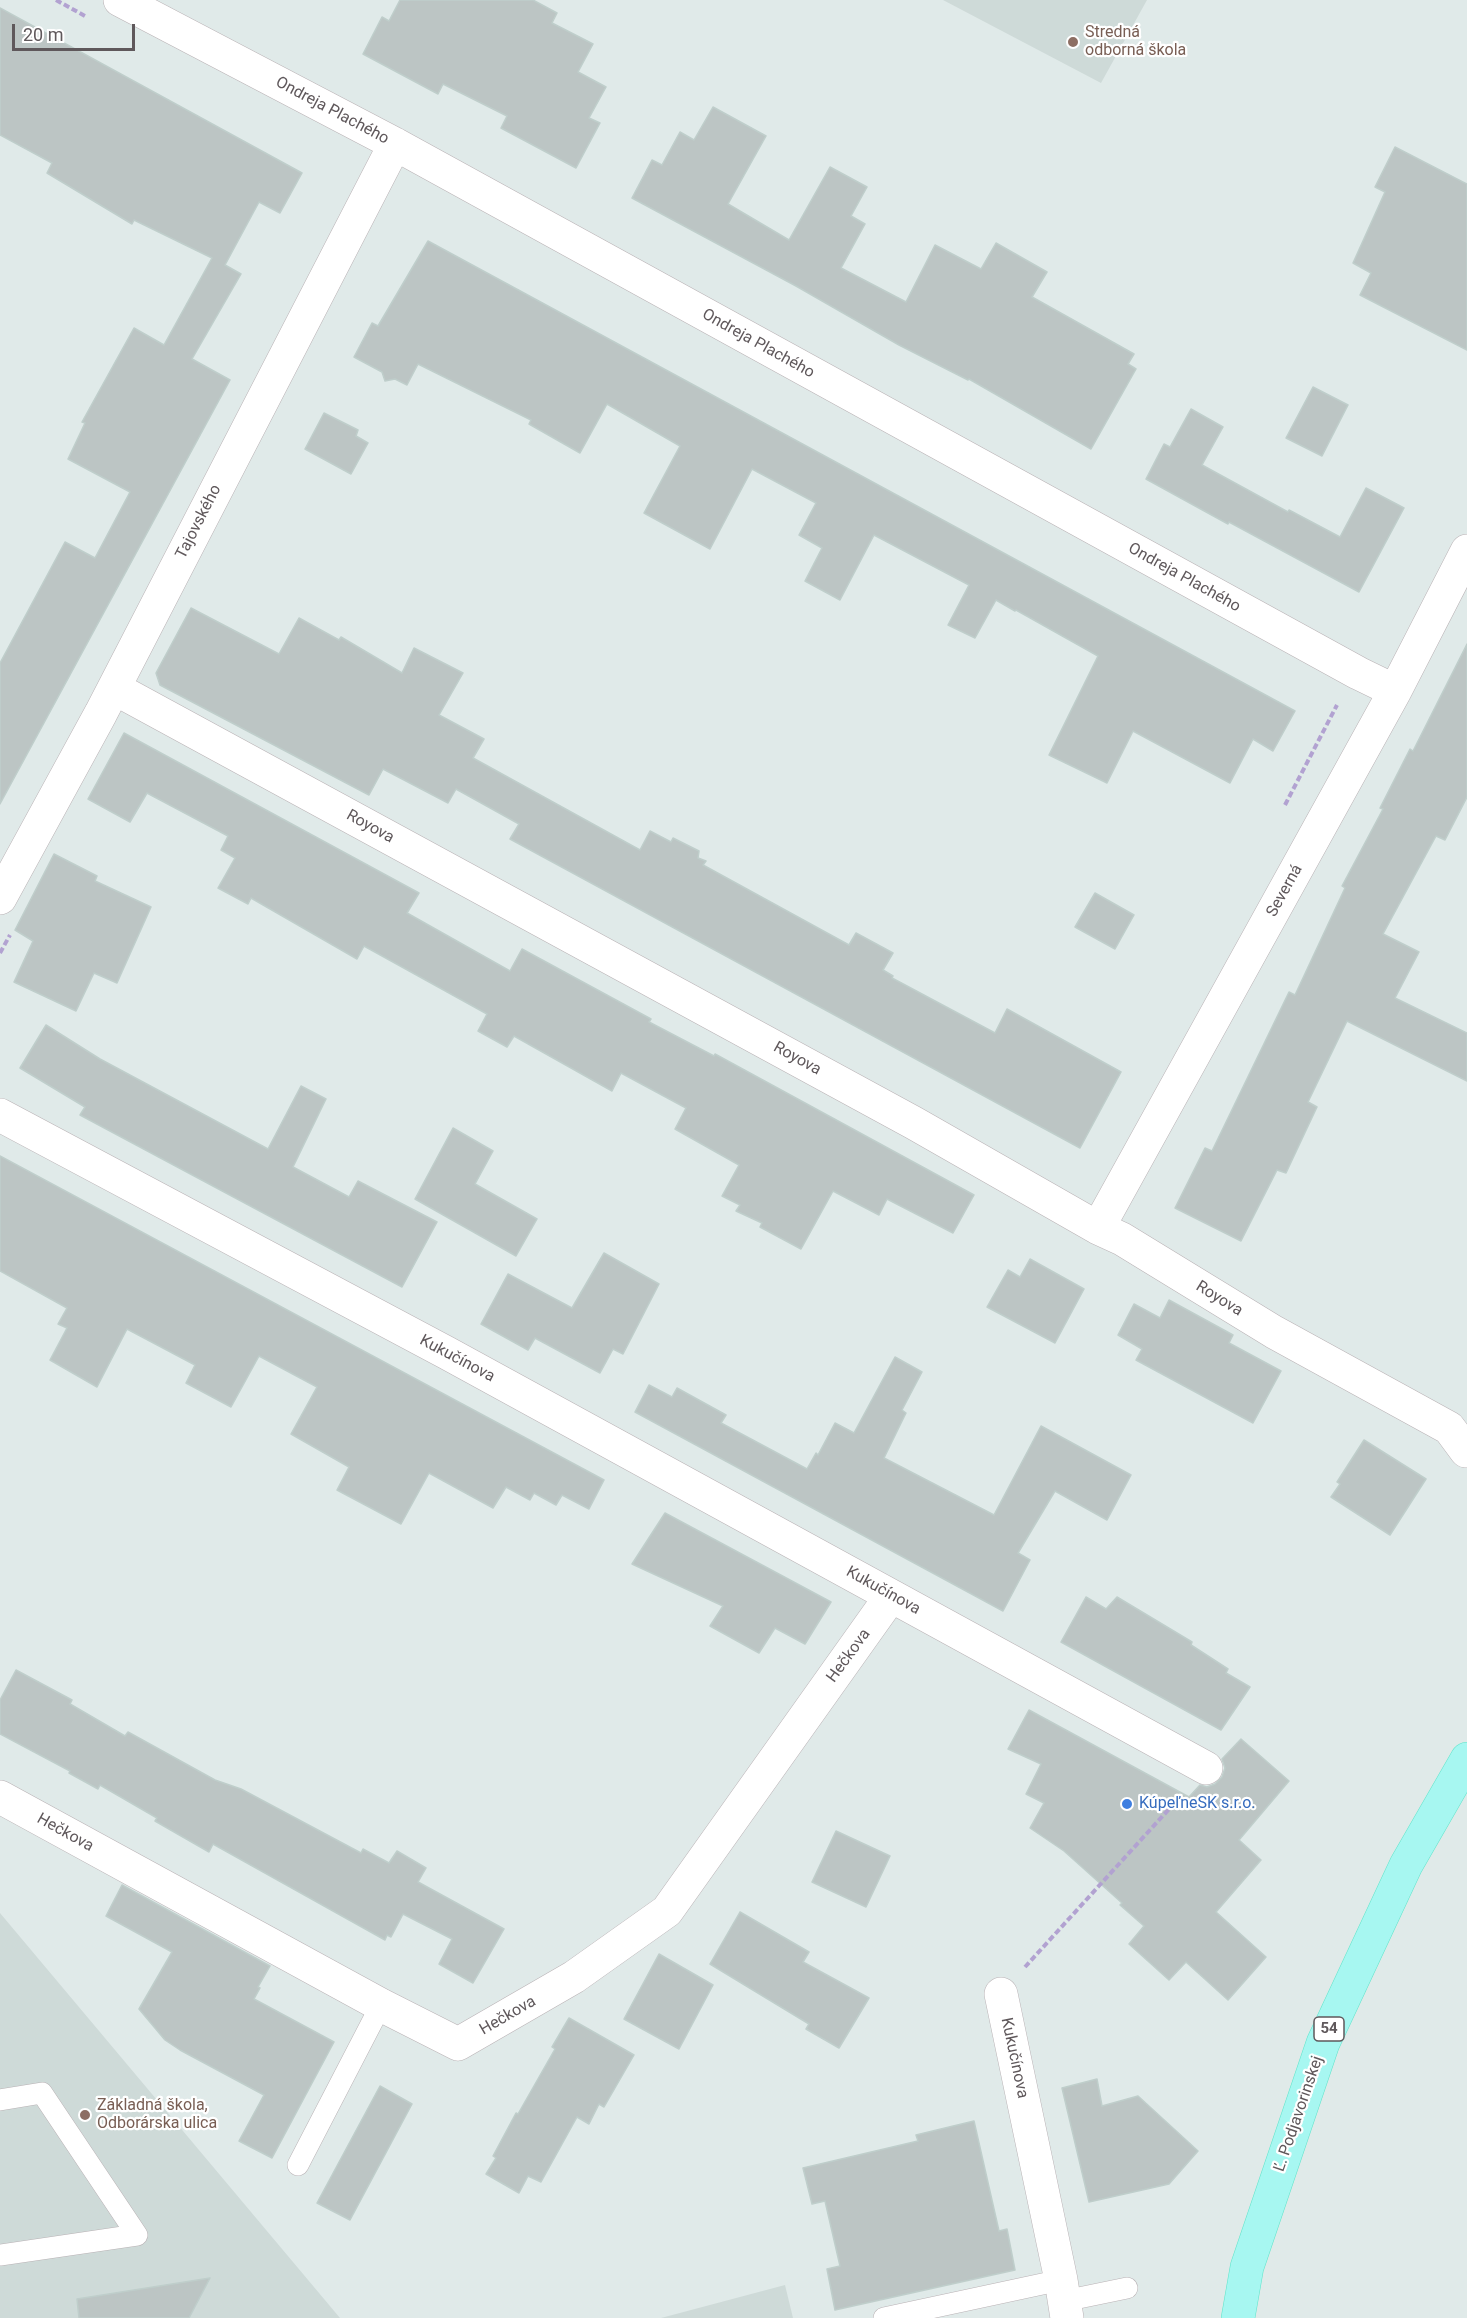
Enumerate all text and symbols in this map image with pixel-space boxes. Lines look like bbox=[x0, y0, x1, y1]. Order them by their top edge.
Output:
scale bar bbox=[15, 12, 138, 50]
place label: Stredná odborná škola bbox=[1085, 23, 1186, 61]
text: 20 m bbox=[23, 24, 63, 45]
marker: Stredná odborná škola bbox=[1066, 35, 1080, 49]
street label: Ondreja Plachého bbox=[272, 73, 392, 149]
street label: Ondreja Plachého bbox=[698, 305, 818, 383]
street label: Tajovského bbox=[172, 482, 226, 562]
street label: Ondreja Plachého bbox=[1124, 539, 1244, 617]
street label: Royova bbox=[343, 806, 397, 848]
street label: Severná bbox=[1263, 861, 1307, 921]
street label: Royova bbox=[770, 1038, 824, 1080]
street label: Royova bbox=[1192, 1277, 1246, 1321]
street label: Kukučínova bbox=[416, 1331, 498, 1387]
street label: Kukučínova bbox=[842, 1563, 924, 1619]
street label: Hečkova bbox=[823, 1625, 875, 1687]
place label: KúpeľneSK s.r.o. bbox=[1139, 1794, 1256, 1814]
marker: KúpeľneSK s.r.o. bbox=[1120, 1797, 1134, 1811]
street label: Hečkova bbox=[33, 1810, 97, 1856]
street label: Hečkova bbox=[476, 1992, 540, 2040]
street label: Kukučínova bbox=[996, 2016, 1032, 2100]
road number: 54 bbox=[1314, 2017, 1344, 2041]
street label: Ľ. Podjavorinskej bbox=[1270, 2054, 1328, 2174]
place label: Základná škola, Odborárska ulica bbox=[97, 2096, 217, 2134]
marker: Základná škola, Odborárska ulica bbox=[78, 2108, 92, 2122]

